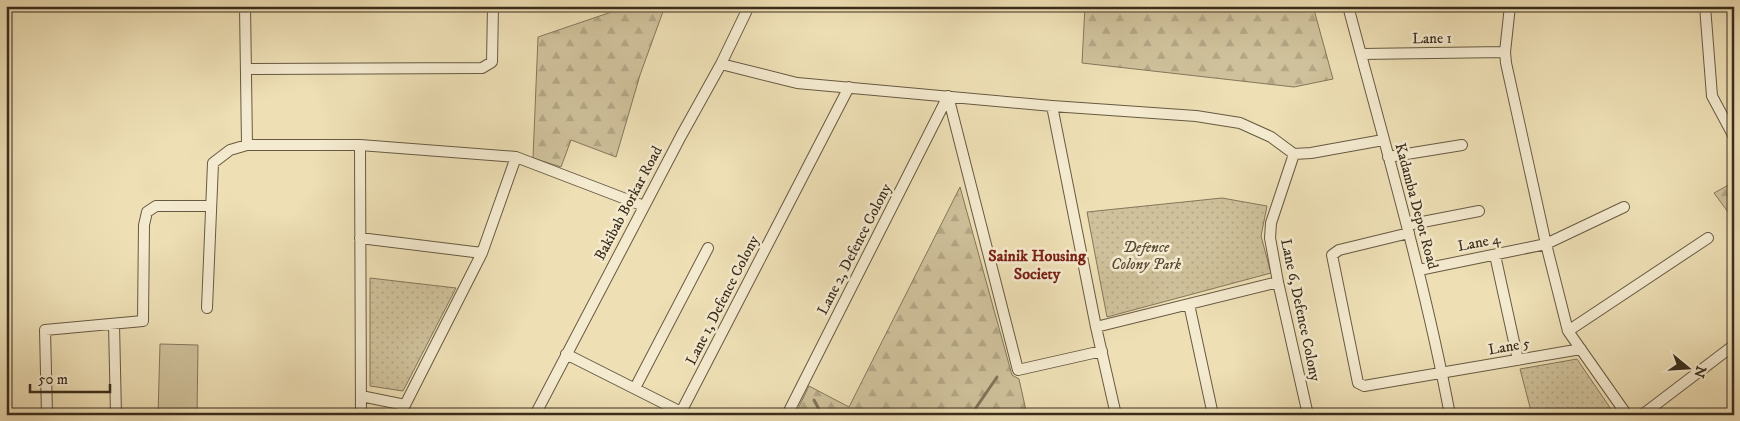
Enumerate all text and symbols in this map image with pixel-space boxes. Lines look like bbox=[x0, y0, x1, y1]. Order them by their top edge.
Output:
street label: Lane 1 bbox=[1412, 29, 1452, 48]
street label: Kadamba Depot Road bbox=[1391, 141, 1443, 272]
street label: Bakibab Borkar Road bbox=[590, 142, 667, 264]
street label: Lane 2, Defence Colony bbox=[813, 180, 896, 318]
street label: Lane 4 bbox=[1456, 229, 1502, 256]
street label: Lane 1, Defence Colony bbox=[682, 231, 764, 368]
street label: Lane 6, Defence Colony bbox=[1276, 237, 1325, 384]
park label: Defence Colony Park bbox=[1111, 238, 1182, 274]
district label: Sainik Housing Society bbox=[988, 246, 1087, 284]
street label: Lane 5 bbox=[1487, 333, 1532, 359]
north arrow bbox=[1662, 344, 1712, 394]
scale bar bbox=[30, 361, 110, 393]
text: N bbox=[1689, 363, 1710, 380]
text: 50 m bbox=[38, 370, 68, 389]

